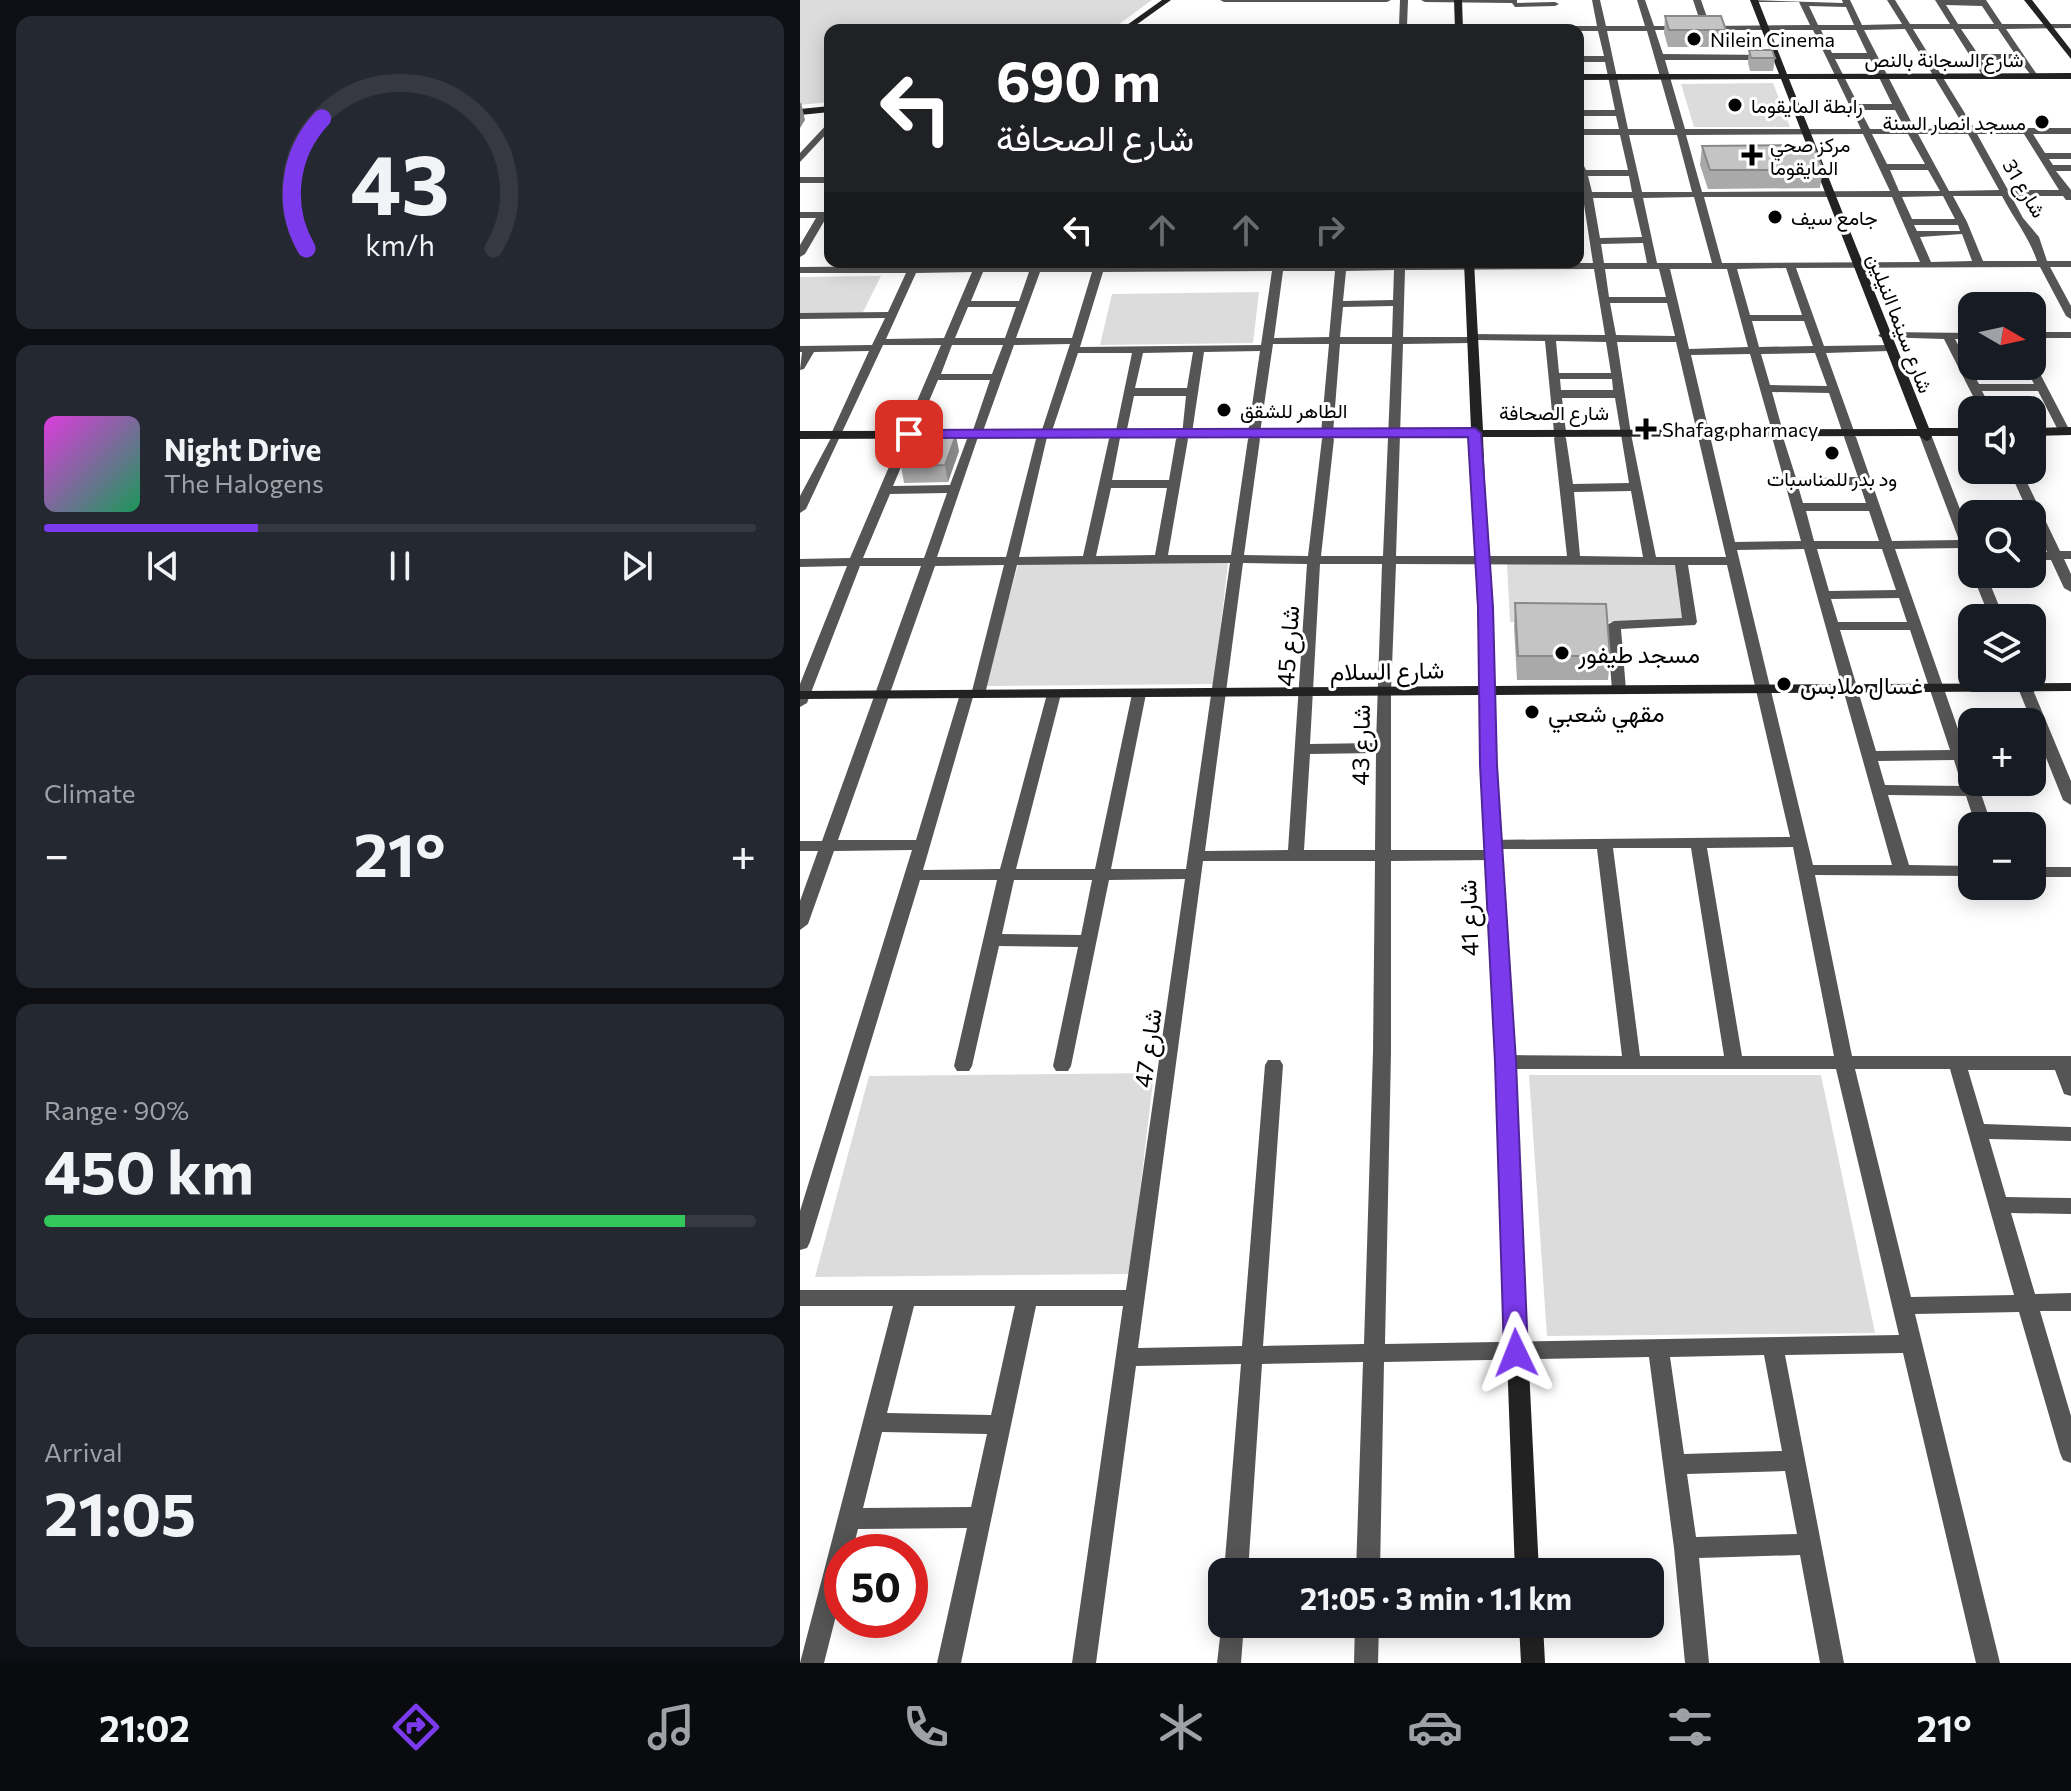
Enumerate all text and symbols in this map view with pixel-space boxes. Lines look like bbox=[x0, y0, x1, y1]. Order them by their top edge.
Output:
place label: Nilein Cinema bbox=[1710, 27, 1835, 51]
marker: Nilein Cinema bbox=[1685, 30, 1703, 48]
text: 690 m bbox=[996, 45, 1161, 114]
street label: شارع السجانة بالنص bbox=[1864, 47, 2024, 74]
icon: left bbox=[864, 56, 968, 160]
place label: رابطة المايقوما bbox=[1751, 93, 1863, 119]
marker: رابطة المايقوما bbox=[1726, 96, 1744, 114]
place label: مسجد انصار السنة bbox=[1883, 110, 2026, 136]
marker: مسجد انصار السنة bbox=[2033, 113, 2051, 131]
text: شارع الصحافة bbox=[996, 114, 1194, 158]
text: 43 bbox=[350, 129, 450, 231]
place label: مركز صحي المايقوما bbox=[1770, 132, 1850, 181]
marker: مركز صحي المايقوما bbox=[1741, 144, 1763, 166]
street label: شارع 31 bbox=[1996, 154, 2052, 223]
place label: جامع سيف bbox=[1791, 205, 1878, 232]
icon: left bbox=[1056, 208, 1100, 252]
icon: ahead bbox=[1140, 208, 1184, 252]
icon: ahead bbox=[1224, 208, 1268, 252]
icon: right bbox=[1308, 208, 1352, 252]
marker: جامع سيف bbox=[1766, 208, 1784, 226]
text: km/h bbox=[365, 227, 435, 262]
street label: شارع سينما النيلين bbox=[1861, 250, 1939, 397]
north arrow bbox=[1958, 292, 2046, 380]
map controls bbox=[1958, 292, 2046, 900]
button: sound bbox=[1958, 396, 2046, 484]
place label: الطاهر للشقق bbox=[1240, 398, 1347, 424]
pin bbox=[875, 400, 943, 468]
street label: شارع الصحافة bbox=[1499, 400, 1609, 427]
marker: الطاهر للشقق bbox=[1215, 401, 1233, 419]
icon: arrive bbox=[887, 412, 931, 456]
place label: Shafag pharmacy bbox=[1662, 417, 1818, 441]
marker: Shafag pharmacy bbox=[1637, 420, 1655, 438]
text: Night Drive bbox=[164, 430, 321, 467]
marker: ود بدر للمناسبات bbox=[1823, 444, 1841, 462]
place label: ود بدر للمناسبات bbox=[1767, 466, 1897, 492]
text: The Halogens bbox=[164, 467, 324, 498]
button: search bbox=[1958, 500, 2046, 588]
icon: previous bbox=[141, 544, 185, 588]
icon: pause bbox=[378, 544, 422, 588]
icon: next bbox=[615, 544, 659, 588]
button: layers bbox=[1958, 604, 2046, 692]
street label: شارع 45 bbox=[1270, 605, 1307, 688]
place label: مسجد طيفور bbox=[1577, 639, 1700, 670]
marker: مسجد طيفور bbox=[1553, 644, 1571, 662]
street label: شارع السلام bbox=[1330, 655, 1444, 688]
place label: غسال ملابس bbox=[1800, 670, 1923, 700]
marker: غسال ملابس bbox=[1775, 675, 1793, 693]
place label: مقهي شعبي bbox=[1548, 698, 1665, 733]
marker: مقهي شعبي bbox=[1523, 703, 1541, 721]
street label: شارع 43 bbox=[1345, 704, 1378, 786]
button: + bbox=[1958, 708, 2046, 796]
text: Climate bbox=[44, 777, 136, 808]
button: − bbox=[1958, 812, 2046, 900]
text: 21° bbox=[354, 816, 446, 889]
text: − bbox=[44, 826, 69, 880]
text: + bbox=[730, 826, 756, 880]
street label: شارع 41 bbox=[1452, 879, 1487, 957]
street label: شارع 47 bbox=[1127, 1007, 1170, 1090]
text: Range · 90% bbox=[44, 1094, 189, 1125]
text: 450 km bbox=[44, 1133, 254, 1206]
position arrow bbox=[1474, 1311, 1558, 1395]
text: Arrival bbox=[44, 1436, 123, 1467]
text: 21:05 bbox=[44, 1475, 196, 1548]
speed limit sign: 50 bbox=[824, 1534, 928, 1638]
text: 21:05 · 3 min · 1.1 km bbox=[1300, 1579, 1572, 1616]
icon: directions bbox=[388, 1699, 444, 1755]
icon: music bbox=[643, 1699, 699, 1755]
icon: phone bbox=[898, 1699, 954, 1755]
icon: climate bbox=[1153, 1699, 1209, 1755]
icon: car bbox=[1407, 1699, 1463, 1755]
icon: filters bbox=[1662, 1699, 1718, 1755]
text: 21:02 bbox=[99, 1705, 190, 1749]
text: 21° bbox=[1917, 1705, 1972, 1749]

